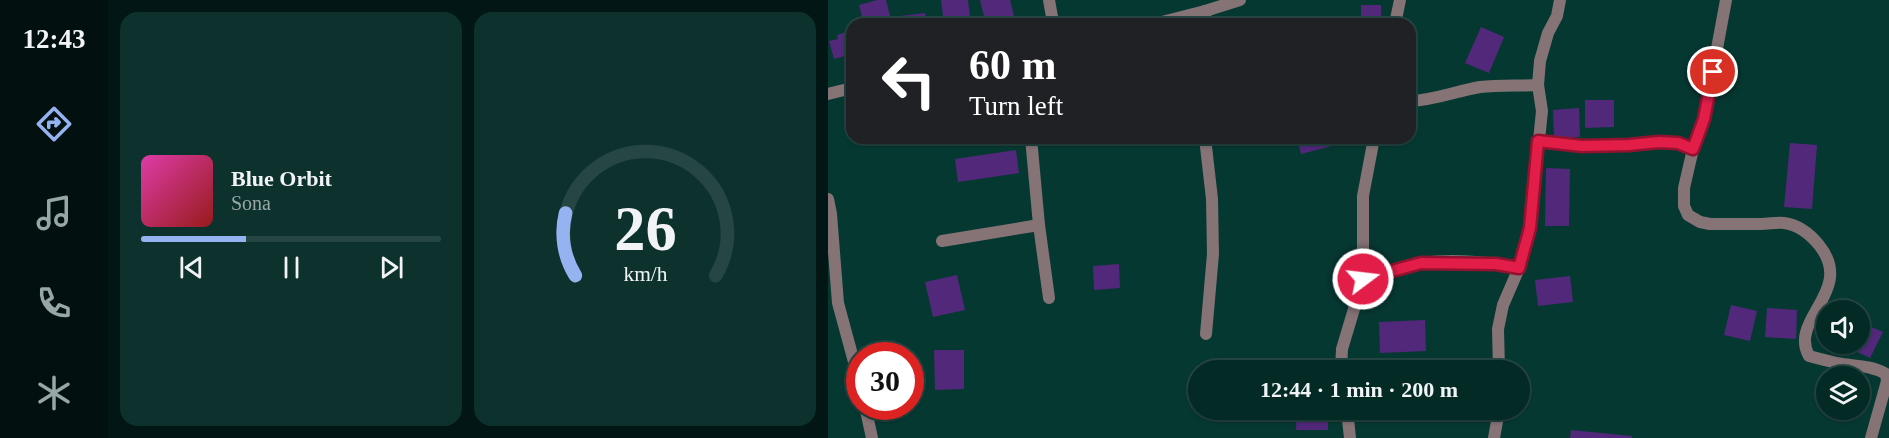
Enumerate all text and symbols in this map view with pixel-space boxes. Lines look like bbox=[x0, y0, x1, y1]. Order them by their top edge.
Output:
text: 12:43 bbox=[23, 24, 86, 54]
icon: left bbox=[870, 42, 948, 120]
text: 60 m bbox=[969, 42, 1057, 88]
pin bbox=[1687, 46, 1738, 97]
icon: arrive bbox=[1696, 55, 1729, 88]
text: Turn left bbox=[969, 91, 1063, 121]
icon: directions bbox=[33, 103, 75, 145]
text: Blue Orbit bbox=[231, 166, 332, 191]
icon: music bbox=[33, 192, 75, 234]
text: Sona bbox=[231, 192, 271, 214]
text: 26 bbox=[614, 194, 676, 263]
position arrow bbox=[1331, 247, 1395, 311]
icon: previous bbox=[175, 251, 208, 284]
icon: pause bbox=[275, 251, 308, 284]
icon: next bbox=[375, 251, 408, 284]
text: km/h bbox=[623, 262, 667, 286]
icon: phone bbox=[33, 282, 75, 324]
map controls bbox=[1816, 300, 1870, 420]
button: sound bbox=[1816, 300, 1870, 354]
speed limit sign: 30 bbox=[846, 342, 924, 420]
button: layers bbox=[1816, 366, 1870, 420]
icon: climate bbox=[33, 372, 75, 414]
text: 12:44 · 1 min · 200 m bbox=[1260, 377, 1458, 402]

